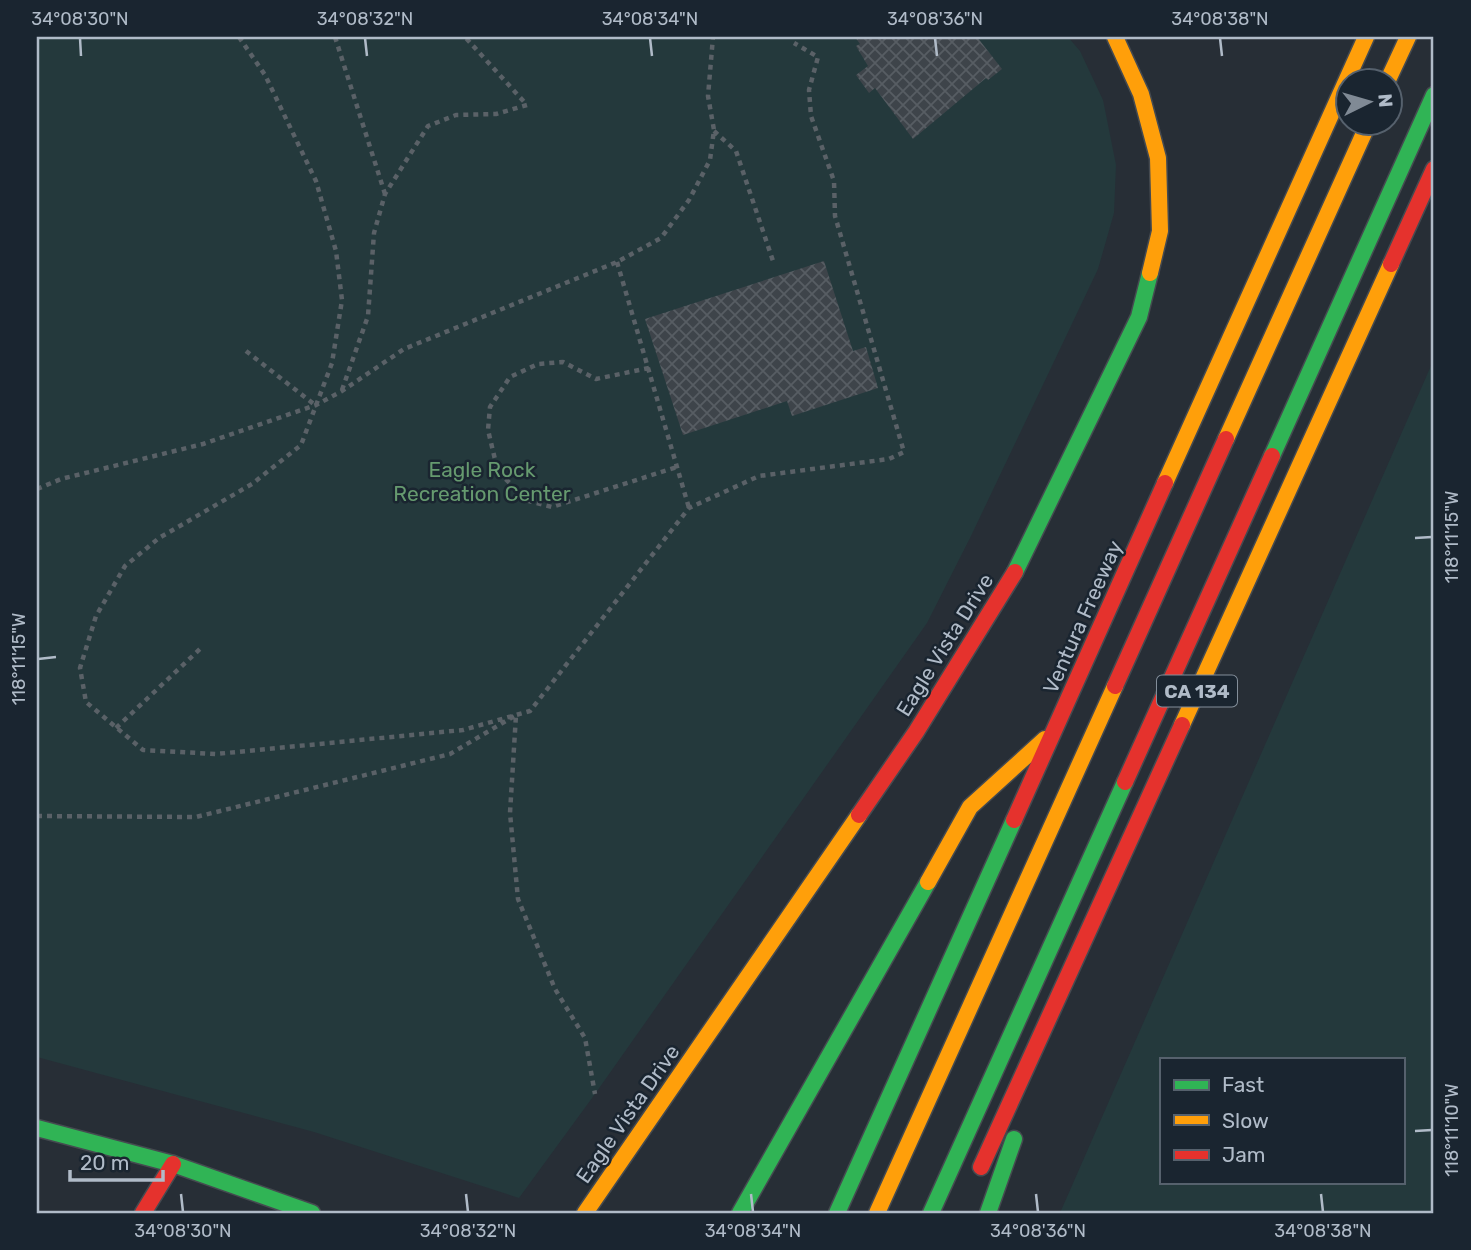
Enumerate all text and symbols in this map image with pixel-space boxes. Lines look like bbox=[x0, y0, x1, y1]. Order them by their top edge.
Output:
text: 34°08'30"N bbox=[31, 8, 129, 30]
text: 34°08'32"N bbox=[317, 8, 413, 30]
text: 34°08'34"N bbox=[602, 8, 698, 30]
text: 34°08'36"N bbox=[887, 8, 983, 30]
text: 34°08'38"N bbox=[1171, 8, 1269, 30]
north arrow bbox=[1334, 66, 1404, 136]
text: N bbox=[1373, 93, 1397, 108]
park label: Eagle Rock Recreation Center bbox=[393, 457, 571, 506]
text: 118°11'15"W bbox=[1441, 491, 1463, 583]
street label: Ventura Freeway bbox=[1038, 536, 1128, 697]
street label: Eagle Vista Drive bbox=[891, 569, 998, 721]
text: 118°11'15"W bbox=[8, 613, 30, 705]
road number: CA 134 bbox=[1157, 676, 1237, 706]
street label: Eagle Vista Drive bbox=[571, 1040, 685, 1188]
legend bbox=[1160, 1058, 1404, 1184]
text: Fast bbox=[1222, 1072, 1264, 1097]
text: 118°11'10"W bbox=[1441, 1083, 1463, 1177]
text: Slow bbox=[1222, 1108, 1269, 1133]
scale bar bbox=[70, 1138, 163, 1182]
text: Jam bbox=[1222, 1142, 1266, 1167]
text: 20 m bbox=[80, 1150, 129, 1175]
text: 34°08'30"N bbox=[134, 1220, 232, 1242]
text: 34°08'32"N bbox=[420, 1220, 516, 1242]
text: 34°08'34"N bbox=[705, 1220, 801, 1242]
text: 34°08'36"N bbox=[990, 1220, 1086, 1242]
text: 34°08'38"N bbox=[1274, 1220, 1372, 1242]

